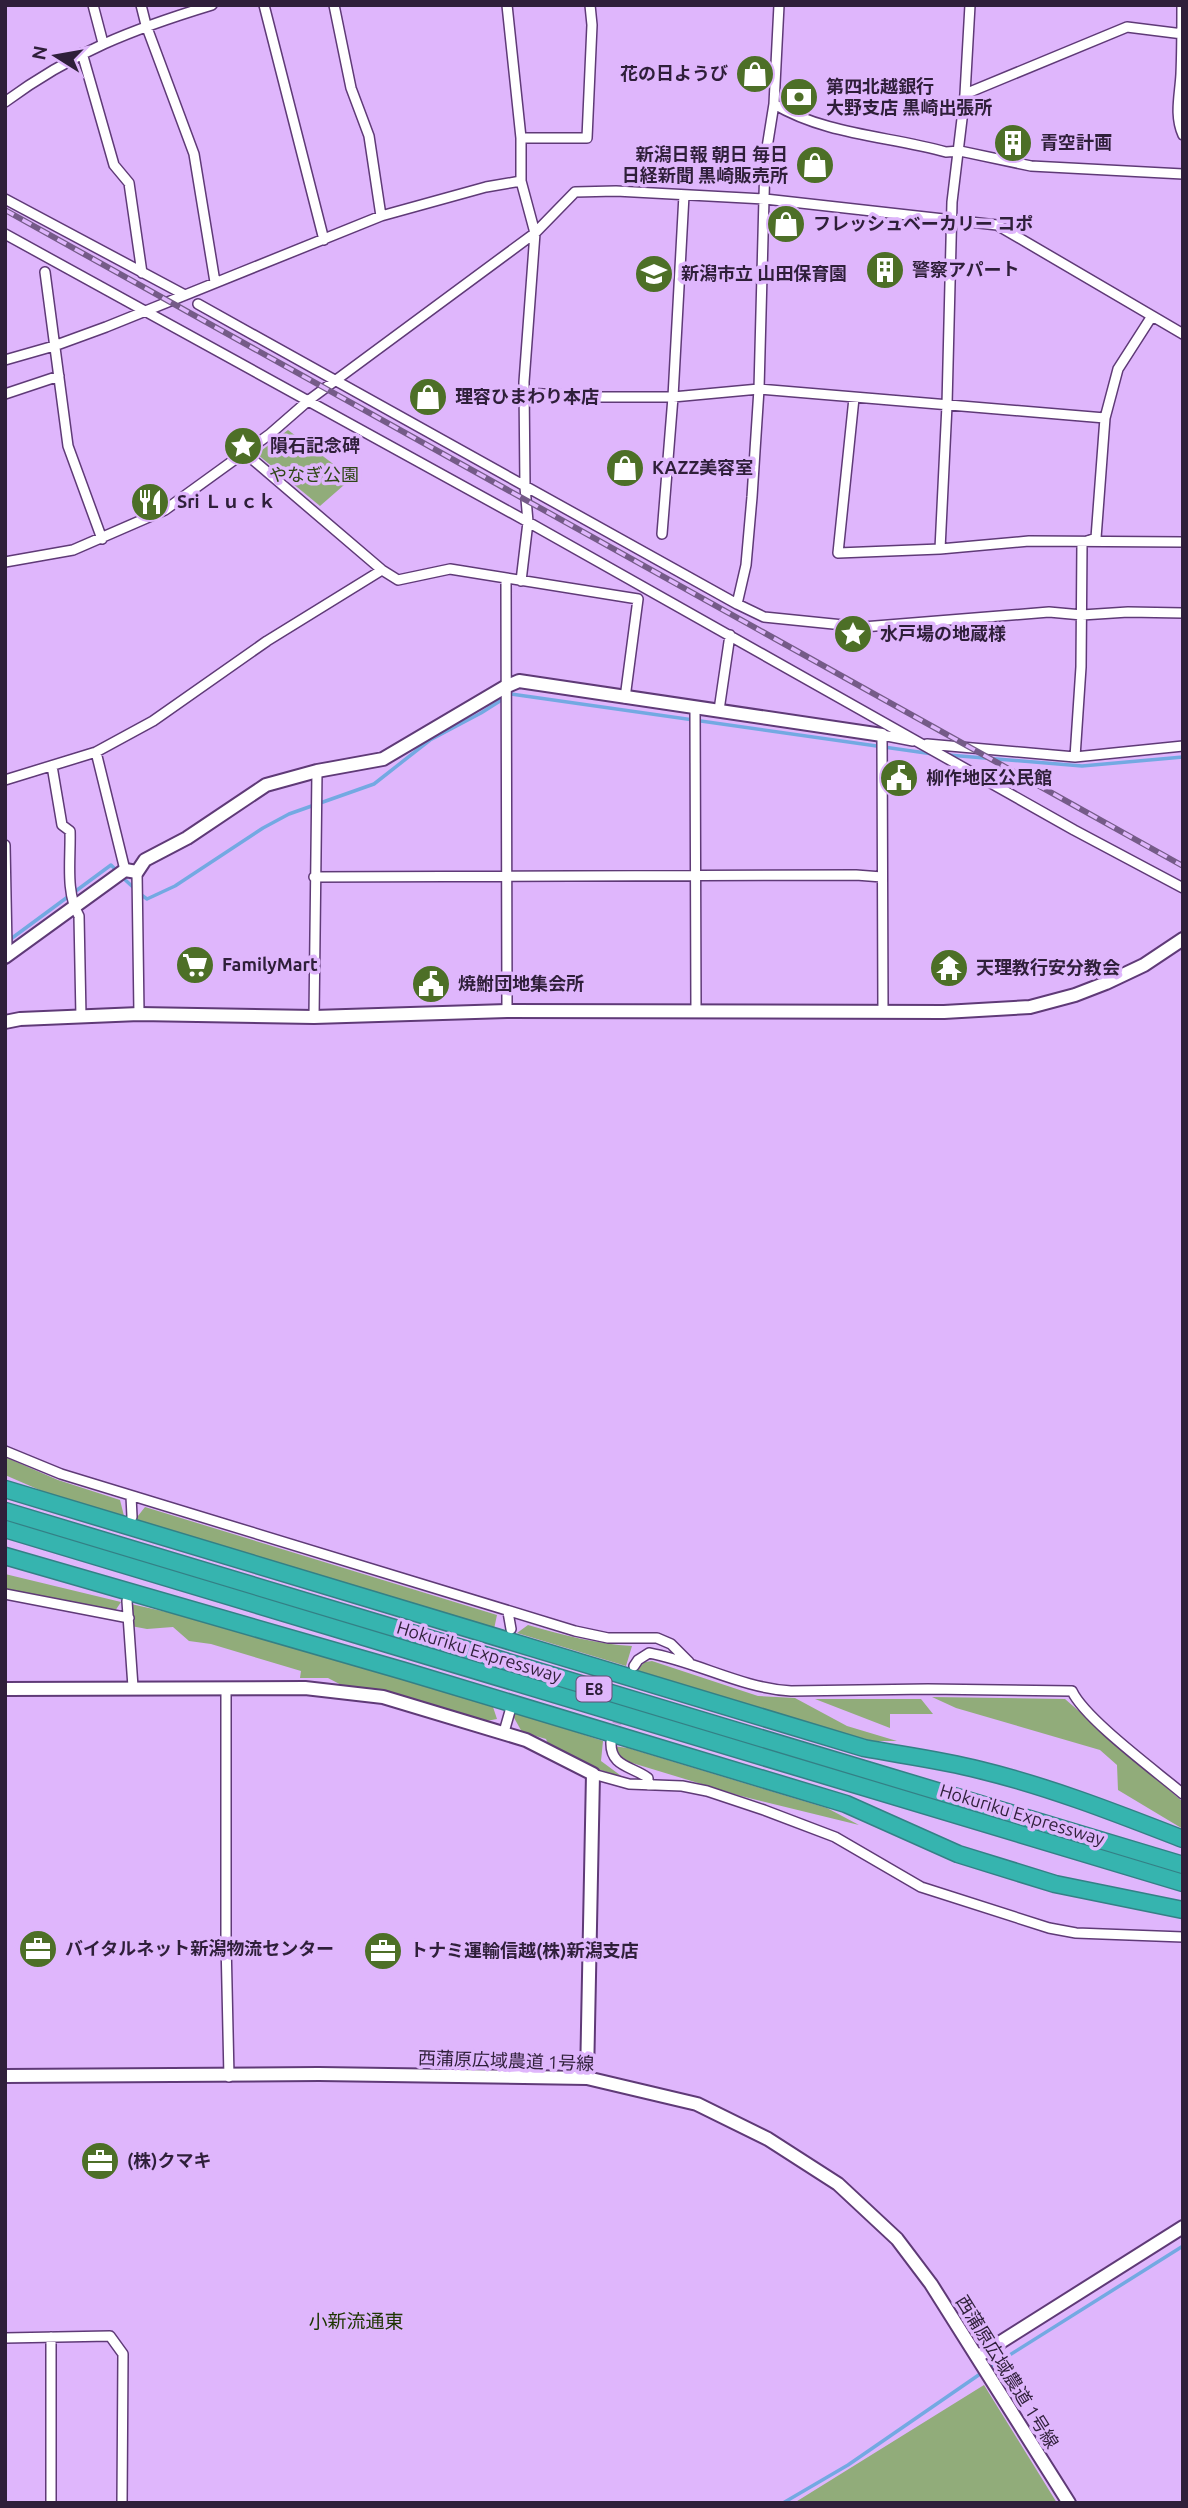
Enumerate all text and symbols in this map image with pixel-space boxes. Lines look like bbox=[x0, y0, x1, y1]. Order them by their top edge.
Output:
north arrow bbox=[21, 21, 91, 91]
text: N bbox=[27, 44, 51, 62]
shop icon: 花の日ようび bbox=[734, 53, 776, 95]
place label: 花の日ようび bbox=[620, 63, 728, 83]
bank icon: 第四北越銀行 大野支店 黒崎出張所 bbox=[778, 76, 820, 118]
place label: 第四北越銀行 大野支店 黒崎出張所 bbox=[826, 76, 992, 117]
building icon: 青空計画 bbox=[992, 122, 1034, 164]
place label: 青空計画 bbox=[1040, 132, 1112, 152]
place label: 新潟日報 朝日 毎日 日経新聞 黒崎販売所 bbox=[622, 144, 788, 185]
shop icon: 新潟日報 朝日 毎日 日経新聞 黒崎販売所 bbox=[794, 144, 836, 186]
shop icon: フレッシュベーカリー コポ bbox=[765, 203, 807, 245]
place label: フレッシュベーカリー コポ bbox=[813, 213, 1033, 233]
building icon: 警察アパート bbox=[864, 249, 906, 291]
school or university icon: 新潟市立 山田保育園 bbox=[633, 253, 675, 295]
place label: 警察アパート bbox=[912, 259, 1020, 279]
place label: 新潟市立 山田保育園 bbox=[681, 263, 847, 283]
shop icon: 理容ひまわり本店 bbox=[407, 376, 449, 418]
place label: 理容ひまわり本店 bbox=[455, 386, 599, 406]
place icon: 隕石記念碑 bbox=[222, 425, 264, 467]
place label: 隕石記念碑 bbox=[270, 435, 360, 455]
shop icon: KAZZ美容室 bbox=[604, 447, 646, 489]
place label: KAZZ美容室 bbox=[652, 457, 753, 477]
park label: やなぎ公園 bbox=[269, 464, 359, 484]
restaurant icon: Sri Ｌｕｃｋ bbox=[129, 481, 171, 523]
place label: Sri Ｌｕｃｋ bbox=[177, 491, 276, 511]
place icon: 水戸場の地蔵様 bbox=[832, 613, 874, 655]
place label: 水戸場の地蔵様 bbox=[880, 623, 1006, 643]
public building icon: 柳作地区公民館 bbox=[878, 757, 920, 799]
place label: 柳作地区公民館 bbox=[926, 767, 1052, 787]
supermarket icon: FamilyMart bbox=[174, 944, 216, 986]
temple icon: 天理教行安分教会 bbox=[928, 947, 970, 989]
place label: FamilyMart bbox=[222, 954, 318, 974]
place label: 天理教行安分教会 bbox=[976, 957, 1120, 977]
public building icon: 焼鮒団地集会所 bbox=[410, 963, 452, 1005]
place label: 焼鮒団地集会所 bbox=[458, 973, 584, 993]
street label: Hokuriku Expressway bbox=[395, 1616, 564, 1686]
road number: E8 bbox=[576, 1676, 612, 1702]
street label: Hokuriku Expressway bbox=[938, 1779, 1107, 1849]
office icon: バイタルネット新潟物流センター bbox=[17, 1928, 59, 1970]
office icon: トナミ運輸信越(株)新潟支店 bbox=[362, 1930, 404, 1972]
place label: バイタルネット新潟物流センター bbox=[65, 1938, 334, 1958]
place label: トナミ運輸信越(株)新潟支店 bbox=[410, 1940, 638, 1961]
street label: 西蒲原広域農道 1号線 bbox=[418, 2047, 594, 2073]
office icon: (株)クマキ bbox=[79, 2140, 121, 2182]
place label: (株)クマキ bbox=[127, 2150, 211, 2171]
street label: 西蒲原広域農道 1号線 bbox=[953, 2291, 1063, 2452]
district label: 小新流通東 bbox=[308, 2310, 404, 2332]

